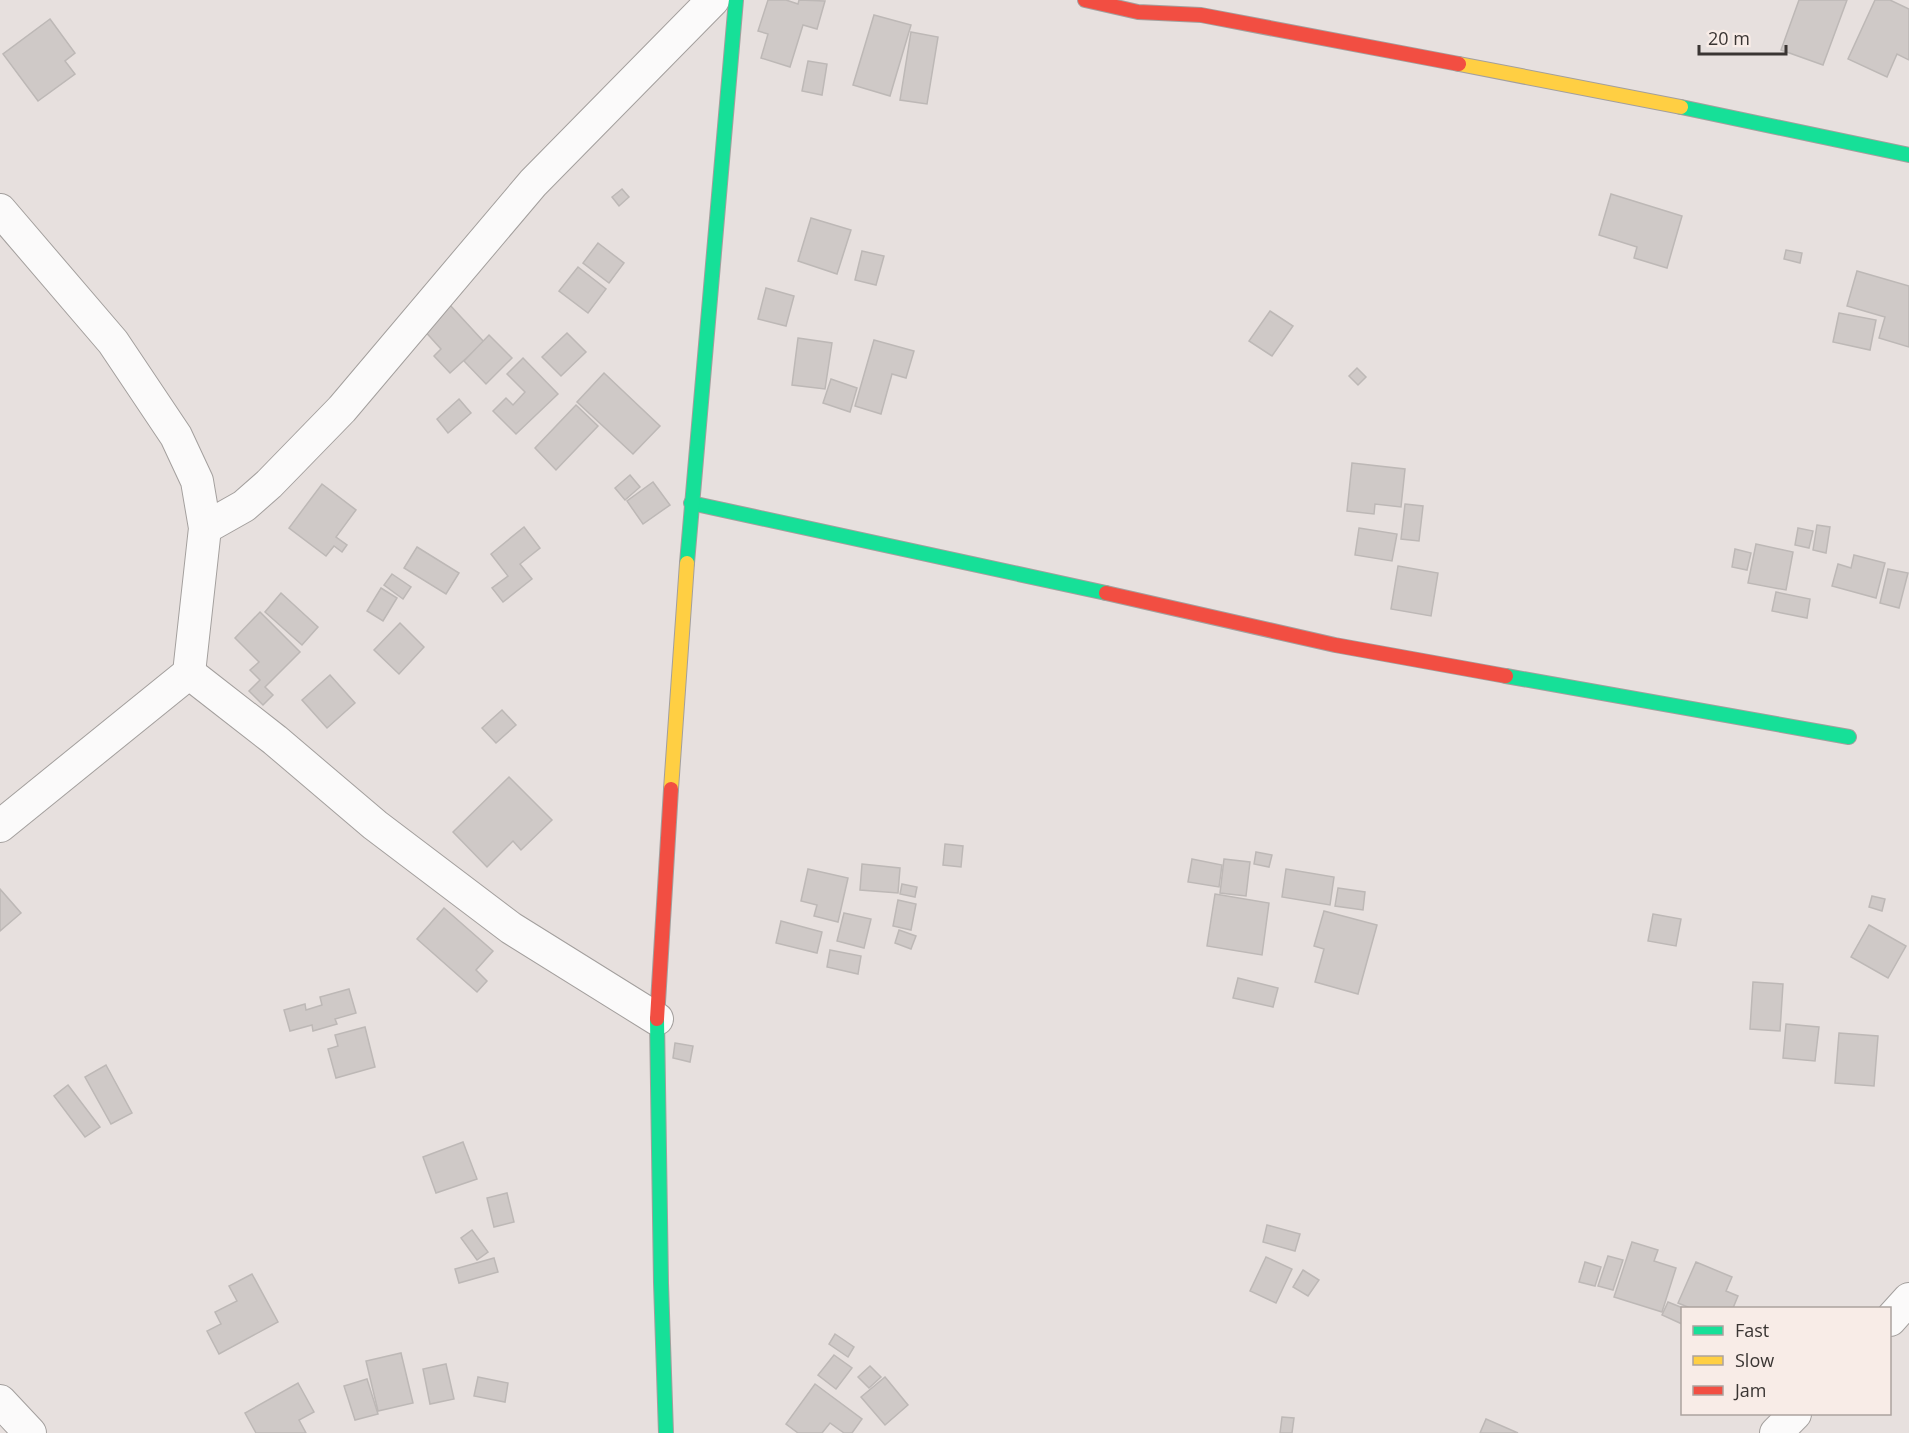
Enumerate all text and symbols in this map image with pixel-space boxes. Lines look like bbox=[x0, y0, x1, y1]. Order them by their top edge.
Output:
scale bar bbox=[1699, 18, 1786, 56]
text: 20 m bbox=[1708, 26, 1750, 50]
legend bbox=[1681, 1307, 1891, 1415]
text: Fast bbox=[1735, 1318, 1769, 1342]
text: Slow bbox=[1735, 1348, 1774, 1372]
text: Jam bbox=[1733, 1378, 1767, 1402]

